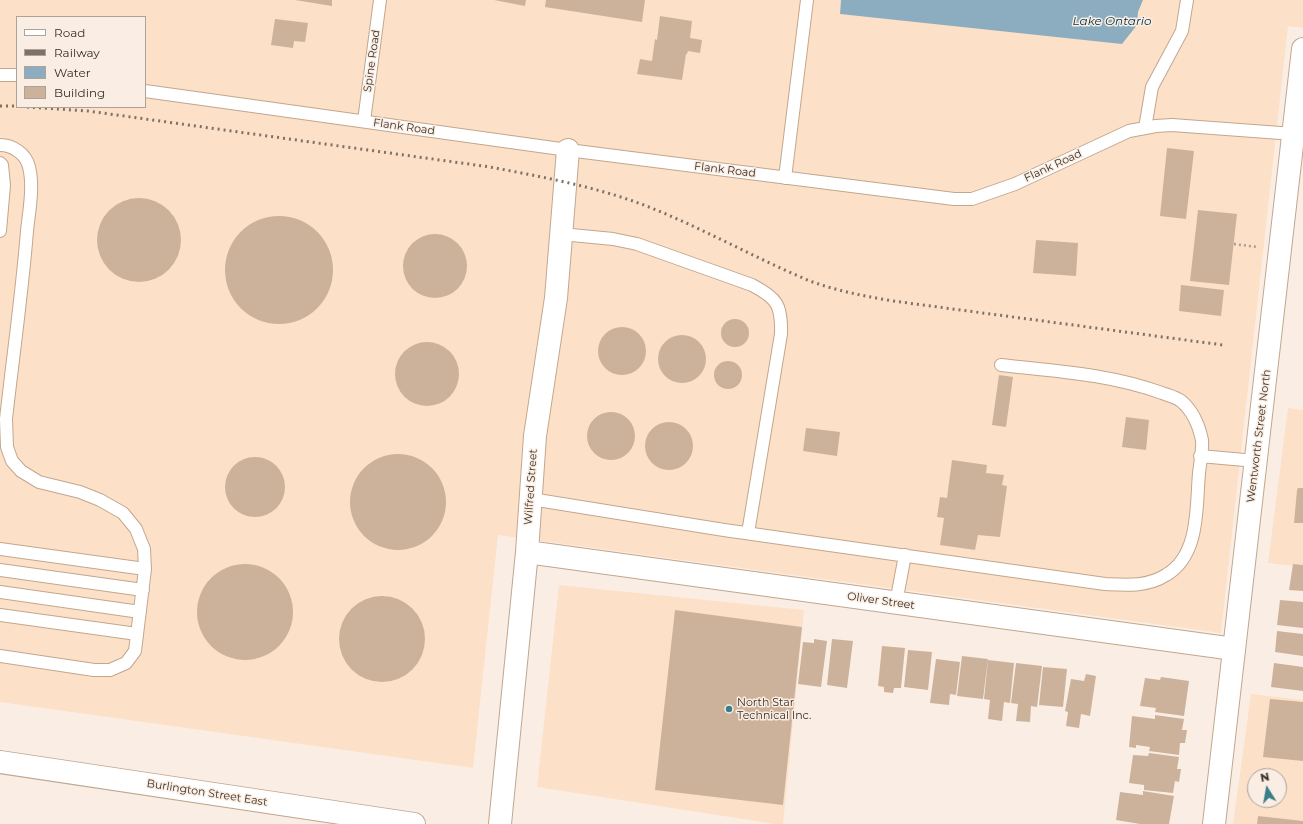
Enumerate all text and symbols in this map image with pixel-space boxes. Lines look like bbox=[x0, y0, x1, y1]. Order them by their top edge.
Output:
water label: Lake Ontario bbox=[1073, 14, 1151, 28]
legend bbox=[16, 16, 146, 108]
text: Road bbox=[54, 25, 85, 40]
street label: Spine Road bbox=[361, 29, 383, 93]
text: Railway bbox=[54, 45, 100, 60]
text: Water bbox=[54, 65, 90, 80]
text: Building bbox=[54, 85, 105, 100]
street label: Flank Road bbox=[372, 116, 436, 138]
street label: Flank Road bbox=[1022, 147, 1084, 185]
street label: Flank Road bbox=[693, 160, 757, 180]
street label: Wentworth Street North bbox=[1244, 369, 1274, 503]
street label: Wilfred Street bbox=[522, 449, 540, 525]
street label: Oliver Street bbox=[846, 590, 916, 612]
place label: North Star Technical Inc. bbox=[737, 696, 811, 722]
marker: North Star Technical Inc. bbox=[724, 704, 734, 714]
north arrow bbox=[1247, 768, 1287, 808]
text: N bbox=[1259, 769, 1271, 785]
street label: Burlington Street East bbox=[146, 777, 268, 809]

